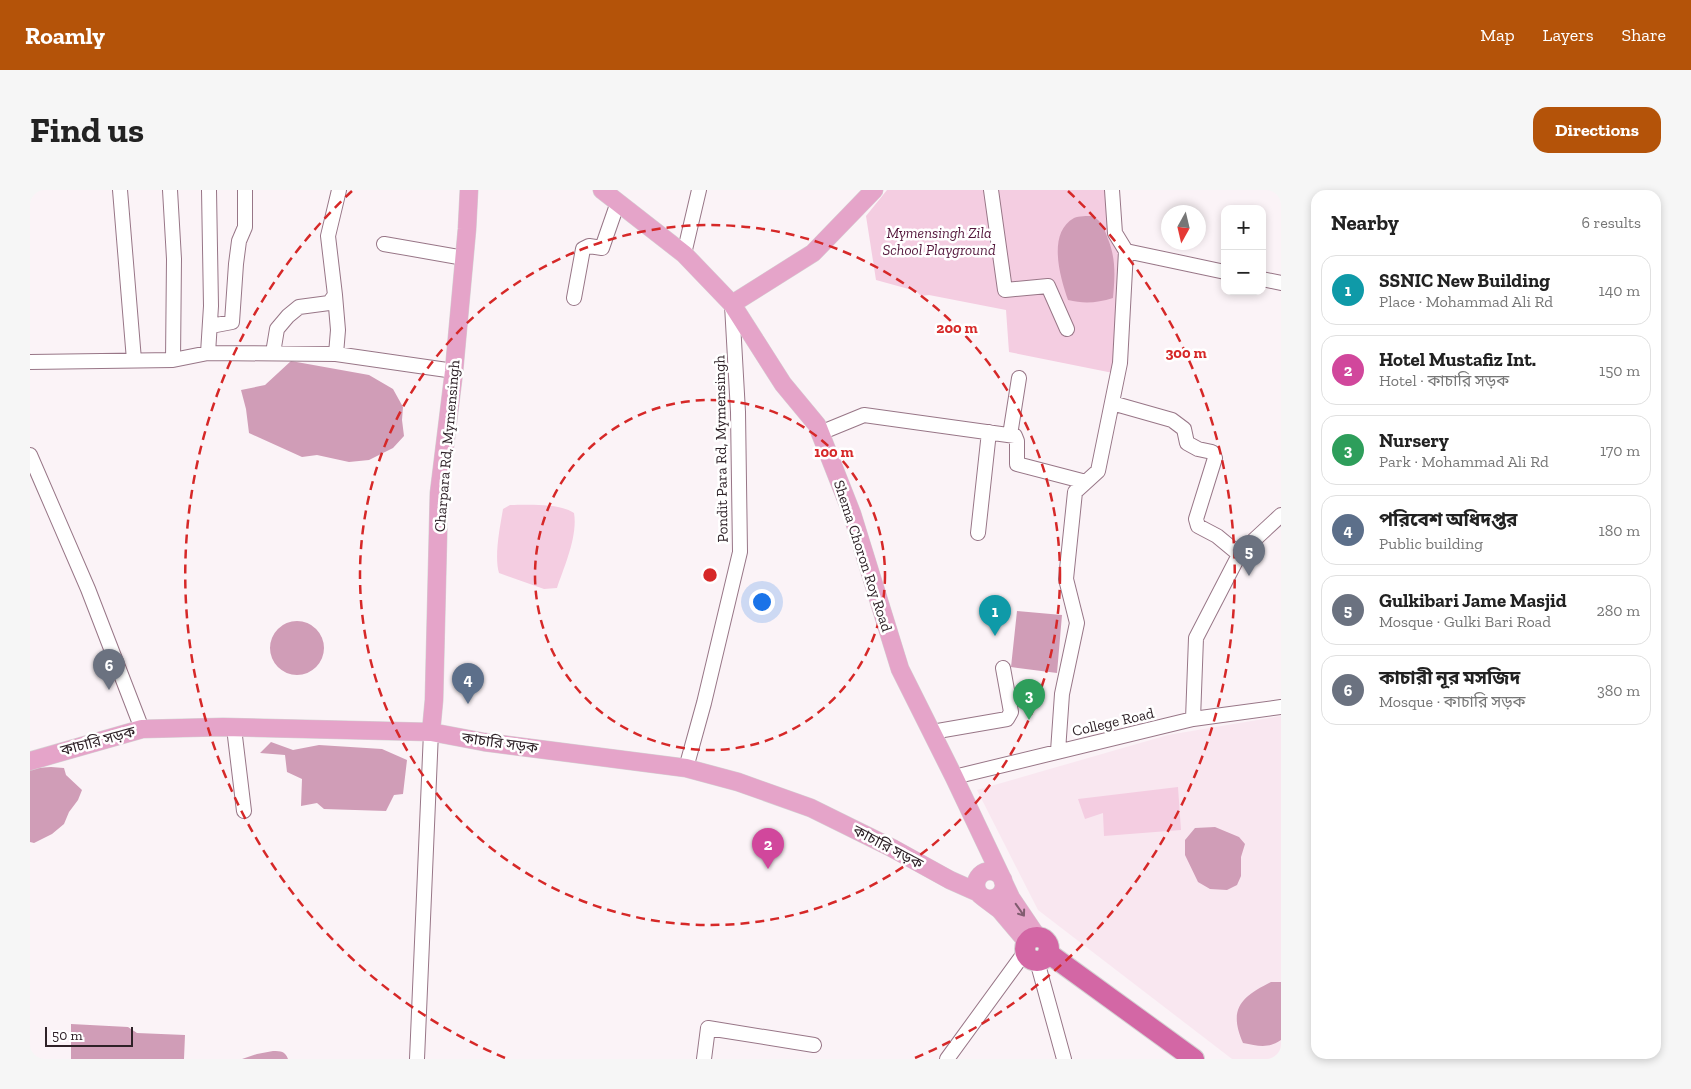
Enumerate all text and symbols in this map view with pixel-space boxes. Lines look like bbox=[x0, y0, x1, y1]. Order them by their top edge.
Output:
text: Roamly bbox=[25, 21, 105, 50]
text: Map bbox=[1480, 24, 1515, 46]
text: Layers bbox=[1543, 24, 1594, 46]
text: Share bbox=[1622, 24, 1666, 46]
button: Directions bbox=[1533, 107, 1661, 153]
text: Find us bbox=[30, 109, 144, 151]
north arrow bbox=[1161, 205, 1206, 250]
map controls bbox=[1221, 205, 1266, 295]
button: + bbox=[1221, 205, 1266, 250]
text: Nearby bbox=[1331, 210, 1399, 235]
text: 6 results bbox=[1581, 213, 1641, 232]
park label: Mymensingh Zila School Playground bbox=[882, 224, 996, 259]
button: − bbox=[1221, 250, 1266, 295]
text: SSNIC New Building bbox=[1379, 269, 1550, 292]
text: 1 bbox=[1345, 281, 1351, 300]
text: 140 m bbox=[1599, 281, 1640, 300]
text: Place · Mohammad Ali Rd bbox=[1379, 292, 1553, 311]
text: 200 m bbox=[936, 319, 978, 337]
text: 300 m bbox=[1165, 344, 1207, 362]
text: Hotel Mustafiz Int. bbox=[1379, 348, 1536, 371]
street label: Pondit Para Rd, Mymensingh bbox=[710, 355, 732, 543]
street label: Charpara Rd, Mymensingh bbox=[431, 359, 464, 533]
text: 2 bbox=[1344, 361, 1352, 380]
text: 150 m bbox=[1599, 361, 1640, 380]
text: Hotel · কাচারি সড়ক bbox=[1379, 371, 1509, 390]
text: Nursery bbox=[1379, 429, 1449, 452]
text: 3 bbox=[1344, 441, 1352, 460]
text: 170 m bbox=[1600, 441, 1640, 460]
text: 100 m bbox=[814, 443, 854, 461]
text: Park · Mohammad Ali Rd bbox=[1379, 452, 1549, 471]
street label: Shema Choron Roy Road bbox=[830, 478, 896, 635]
text: পরিবেশ অধিদপ্তর bbox=[1379, 508, 1518, 531]
text: 4 bbox=[1343, 521, 1353, 540]
text: 180 m bbox=[1599, 521, 1640, 540]
text: Public building bbox=[1379, 534, 1483, 553]
pin: 5 bbox=[1233, 535, 1265, 576]
centre of rings bbox=[701, 566, 719, 584]
your location bbox=[749, 589, 775, 615]
text: Gulkibari Jame Masjid bbox=[1379, 589, 1567, 612]
pin: 1 bbox=[979, 595, 1011, 636]
text: 5 bbox=[1344, 601, 1352, 620]
text: 280 m bbox=[1596, 601, 1640, 620]
text: Mosque · Gulki Bari Road bbox=[1379, 612, 1551, 631]
pin: 6 bbox=[93, 649, 125, 690]
pin: 4 bbox=[452, 663, 484, 704]
text: কাচারী নূর মসজিদ bbox=[1379, 666, 1520, 689]
pin: 3 bbox=[1013, 679, 1045, 720]
text: 6 bbox=[1344, 681, 1352, 700]
text: 380 m bbox=[1597, 681, 1640, 700]
text: Mosque · কাচারি সড়ক bbox=[1379, 692, 1526, 711]
street label: College Road bbox=[1070, 704, 1156, 740]
street label: কাচারি সড়ক bbox=[58, 722, 138, 760]
street label: কাচারি সড়ক bbox=[460, 729, 540, 757]
street label: কাচারি সড়ক bbox=[849, 821, 927, 873]
pin: 2 bbox=[752, 828, 784, 869]
one-way arrow bbox=[1015, 903, 1025, 917]
scale bar bbox=[45, 1024, 132, 1047]
text: 50 m bbox=[52, 1027, 83, 1044]

